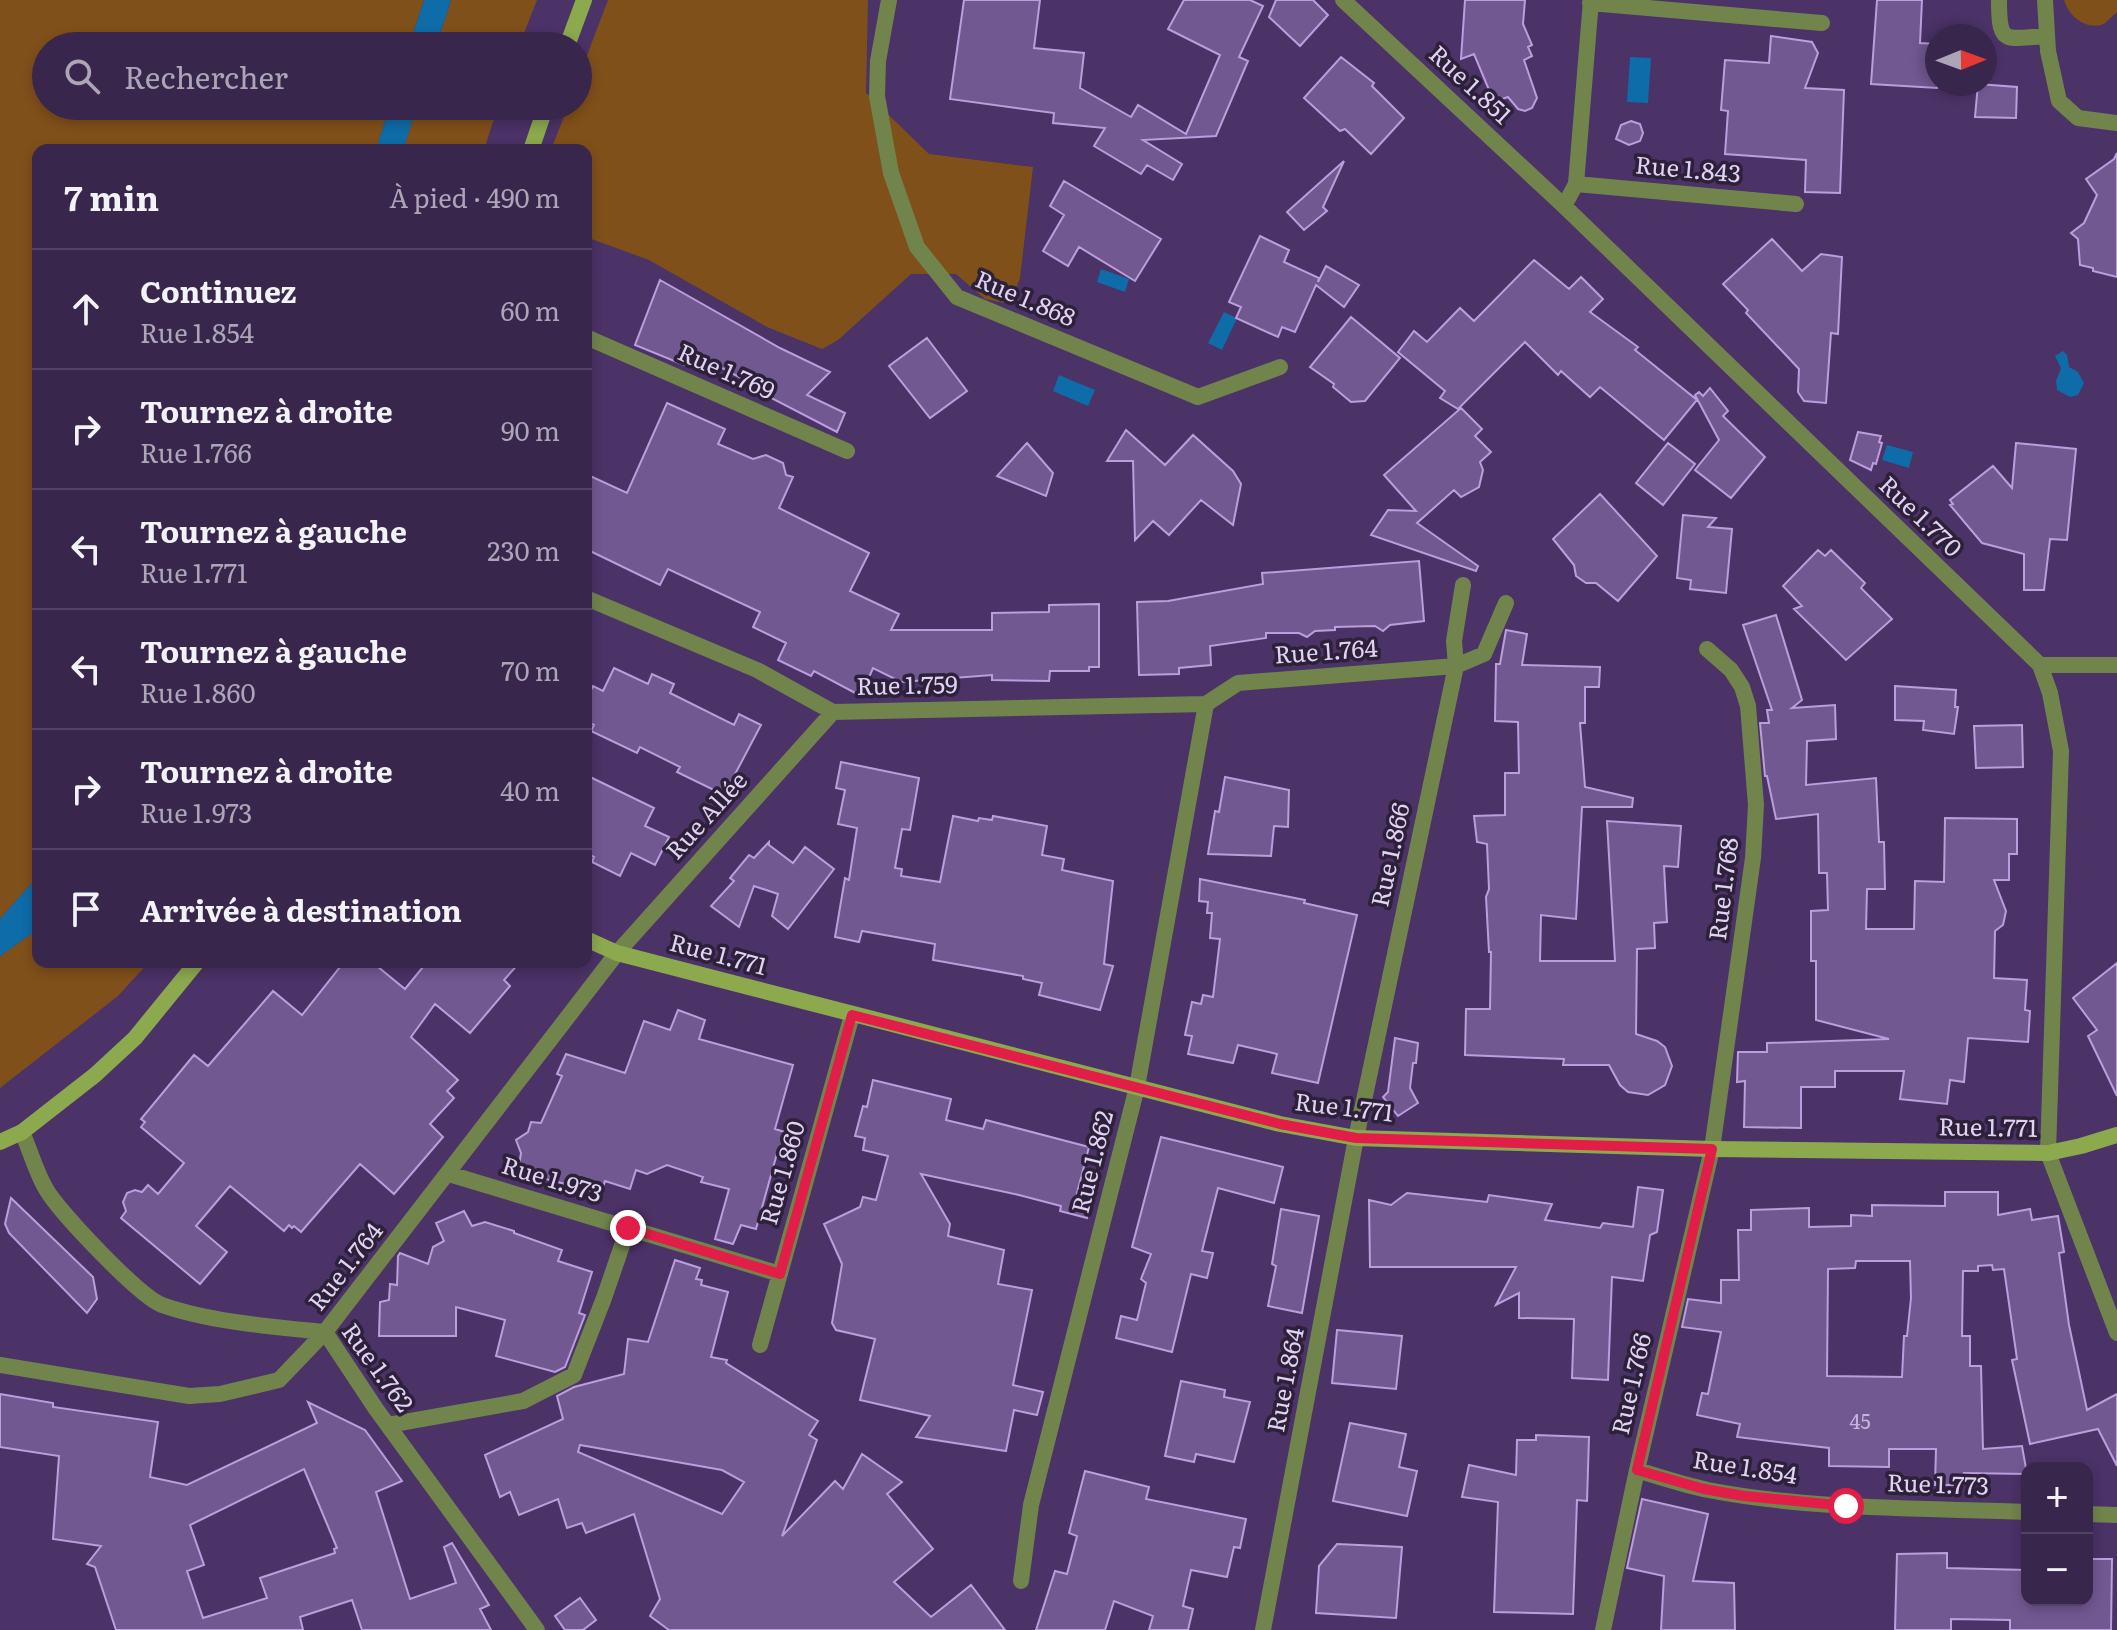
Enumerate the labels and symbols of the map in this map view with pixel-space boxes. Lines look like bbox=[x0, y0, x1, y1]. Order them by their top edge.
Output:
north arrow bbox=[1925, 24, 1997, 96]
street label: Rue 1.851 bbox=[1423, 36, 1521, 131]
street label: Rue 1.843 bbox=[1634, 145, 1743, 190]
street label: Rue 1.868 bbox=[970, 260, 1082, 333]
street label: Rue 1.769 bbox=[673, 333, 781, 407]
street label: Rue 1.770 bbox=[1872, 467, 1971, 564]
street label: Rue 1.764 bbox=[1273, 628, 1379, 671]
street label: Rue 1.759 bbox=[856, 665, 958, 702]
street label: Rue Allée bbox=[656, 763, 754, 866]
street label: Rue 1.866 bbox=[1360, 799, 1417, 910]
street label: Rue 1.768 bbox=[1698, 835, 1745, 942]
street label: Rue 1.771 bbox=[666, 923, 771, 982]
street label: Rue 1.771 bbox=[1293, 1082, 1396, 1129]
street label: Rue 1.862 bbox=[1061, 1106, 1120, 1216]
street label: Rue 1.771 bbox=[1938, 1107, 2038, 1144]
street label: Rue 1.860 bbox=[749, 1116, 812, 1228]
street label: Rue 1.973 bbox=[498, 1146, 607, 1210]
route end bbox=[610, 1210, 646, 1246]
street label: Rue 1.764 bbox=[298, 1214, 390, 1317]
street label: Rue 1.762 bbox=[335, 1315, 423, 1418]
street label: Rue 1.864 bbox=[1256, 1324, 1311, 1435]
street label: Rue 1.766 bbox=[1601, 1329, 1658, 1438]
house number: 45 bbox=[1849, 1405, 1871, 1435]
street label: Rue 1.854 bbox=[1691, 1440, 1800, 1491]
street label: Rue 1.773 bbox=[1886, 1463, 1990, 1502]
route start bbox=[1828, 1488, 1864, 1524]

